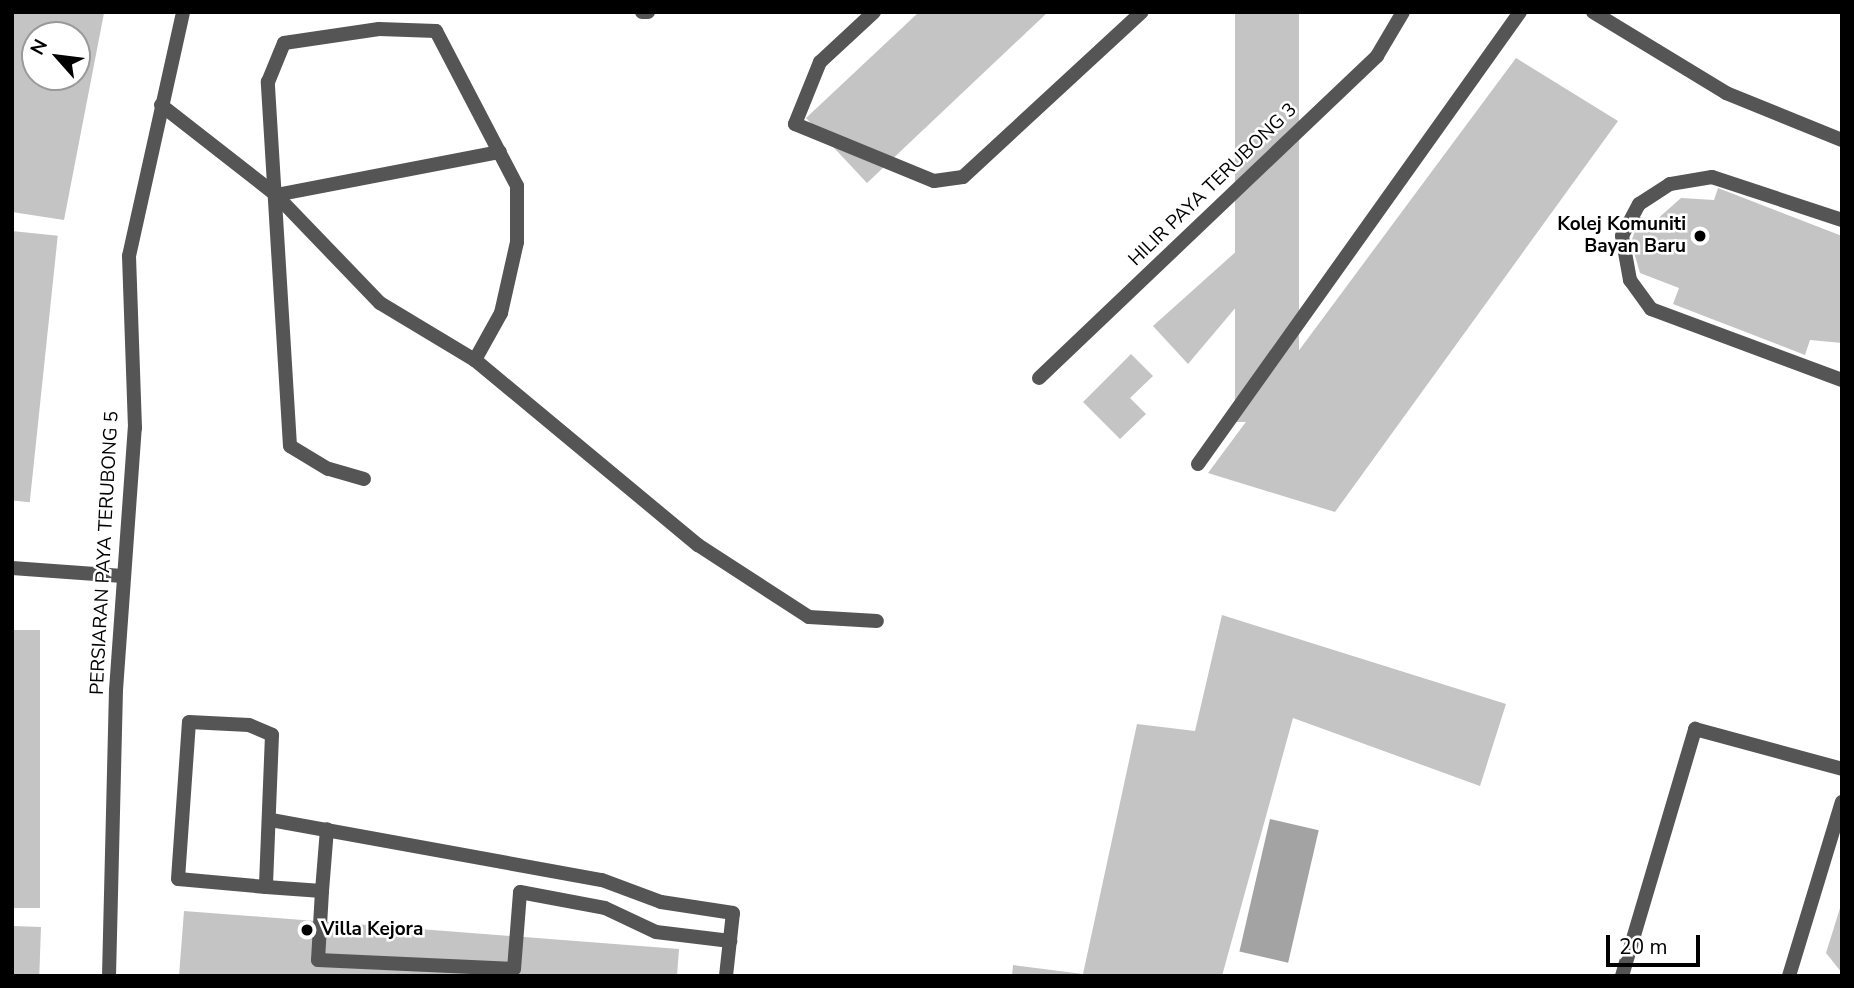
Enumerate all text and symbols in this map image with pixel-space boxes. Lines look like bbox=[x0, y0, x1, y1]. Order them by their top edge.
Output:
north arrow bbox=[21, 21, 91, 91]
text: N bbox=[24, 35, 54, 59]
street label: HILIR PAYA TERUBONG 3 bbox=[1124, 99, 1302, 271]
place label: Kolej Komuniti Bayan Baru bbox=[1557, 214, 1686, 258]
marker: Kolej Komuniti Bayan Baru bbox=[1692, 228, 1708, 244]
street label: PERSIARAN PAYA TERUBONG 5 bbox=[86, 410, 124, 696]
place label: Villa Kejora bbox=[321, 919, 423, 941]
marker: Villa Kejora bbox=[299, 922, 315, 938]
scale bar bbox=[1609, 922, 1703, 966]
text: 20 m bbox=[1619, 933, 1668, 961]

